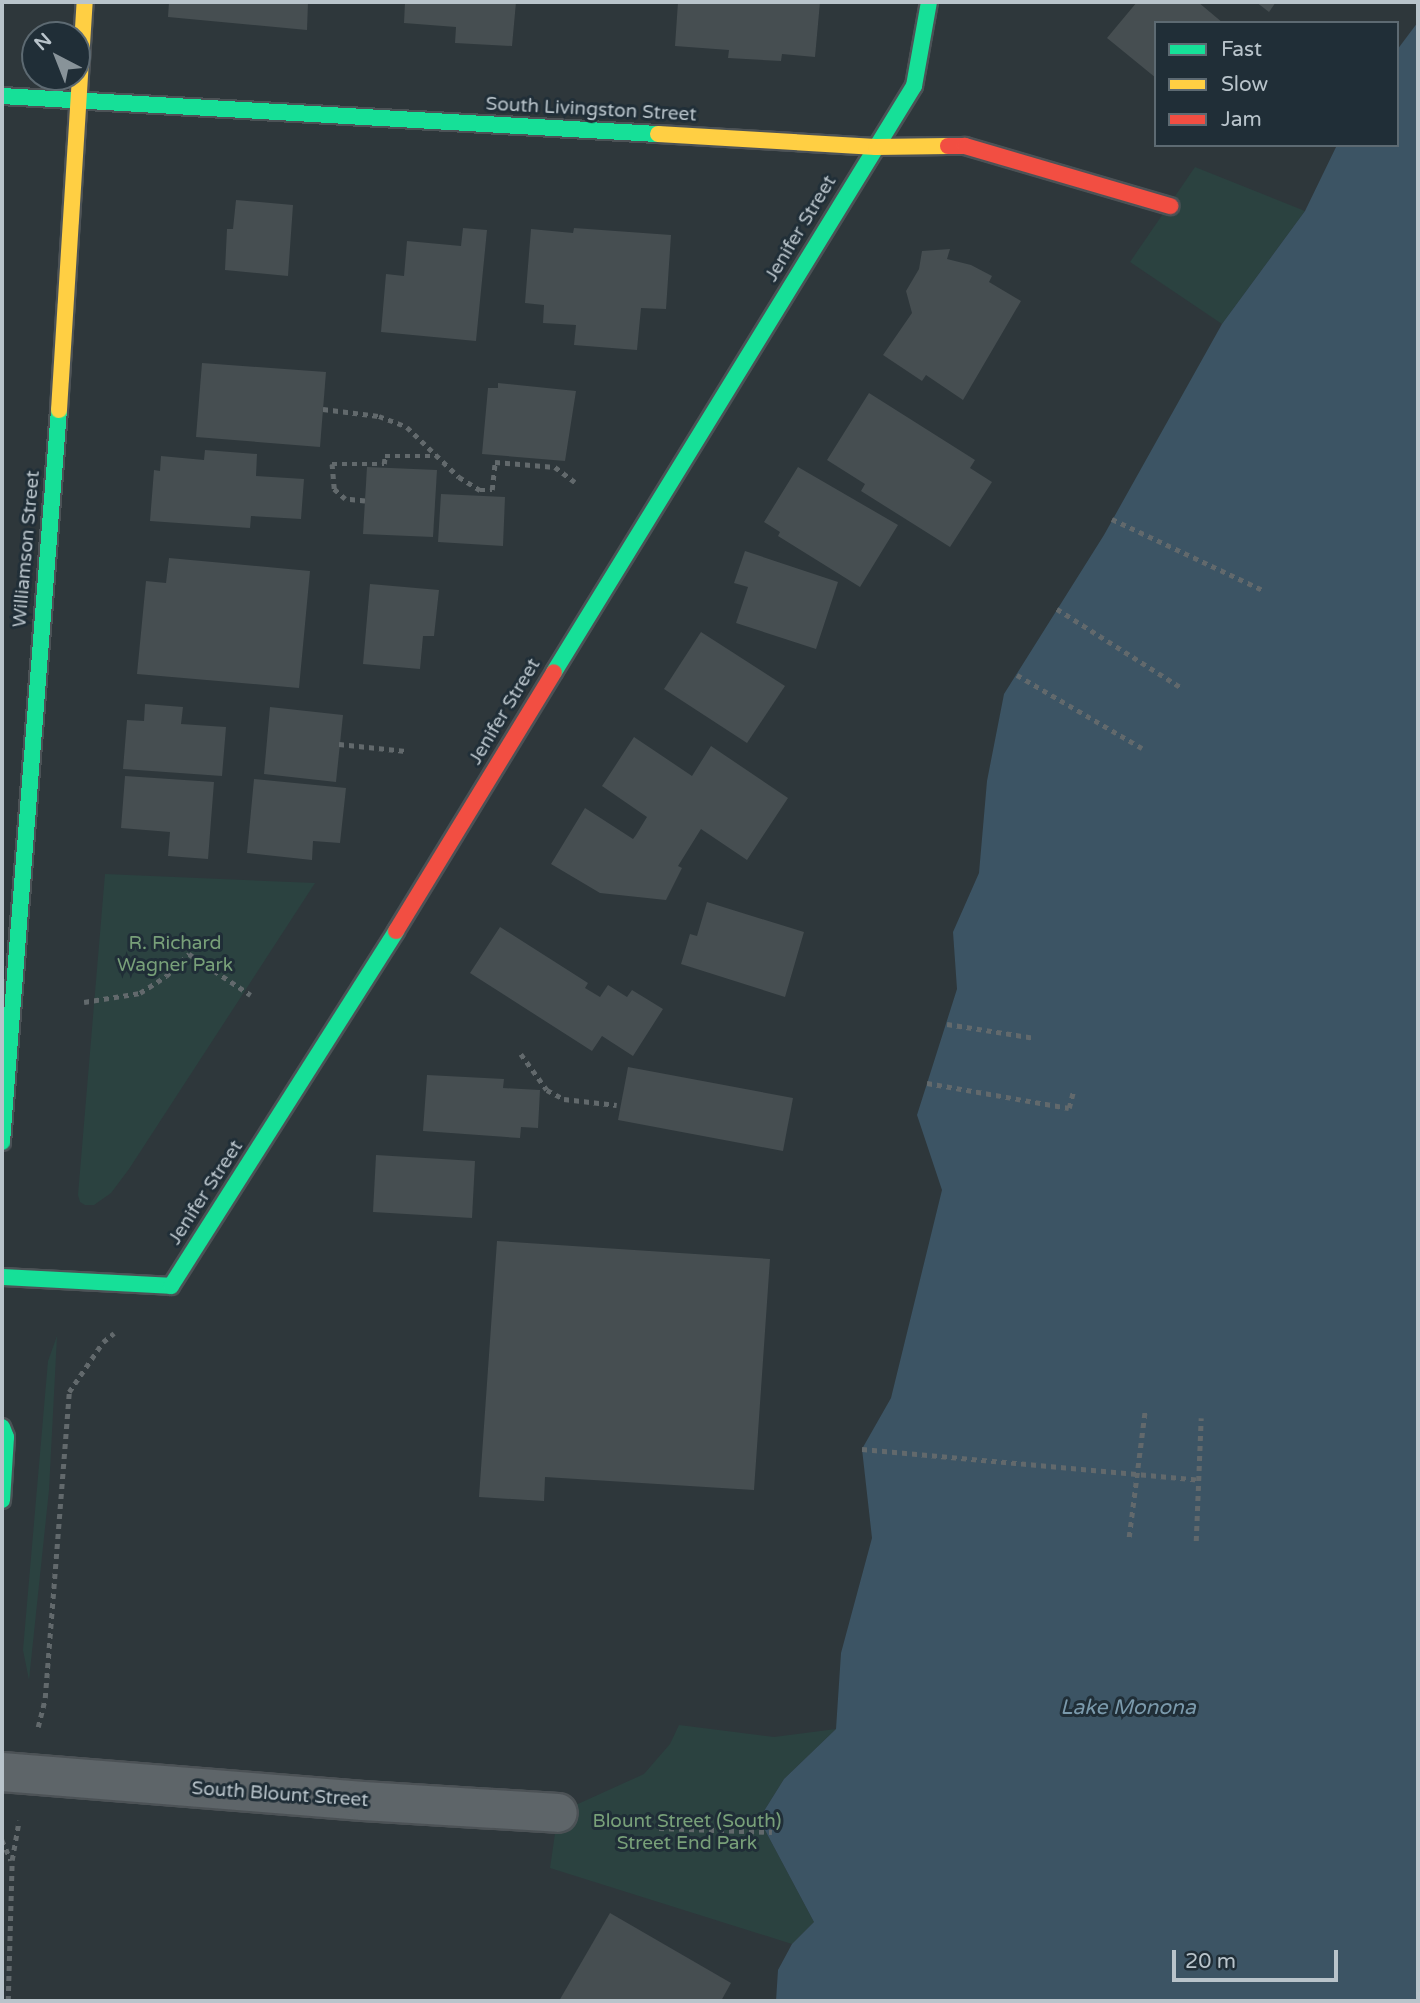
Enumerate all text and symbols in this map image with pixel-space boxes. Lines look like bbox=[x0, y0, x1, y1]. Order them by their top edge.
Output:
north arrow bbox=[21, 21, 91, 91]
legend bbox=[1154, 21, 1399, 147]
text: N bbox=[30, 29, 56, 55]
text: Fast bbox=[1221, 37, 1262, 62]
text: Slow bbox=[1221, 72, 1268, 97]
street label: South Livingston Street bbox=[485, 93, 697, 127]
text: Jam bbox=[1221, 107, 1262, 132]
street label: Jenifer Street bbox=[760, 172, 842, 286]
street label: Williamson Street bbox=[9, 470, 45, 628]
street label: Jenifer Street bbox=[464, 655, 546, 769]
park label: R. Richard Wagner Park bbox=[117, 933, 233, 977]
street label: Jenifer Street bbox=[164, 1137, 248, 1249]
water label: Lake Monona bbox=[1060, 1695, 1196, 1721]
street label: South Blount Street bbox=[191, 1777, 369, 1813]
park label: Blount Street (South) Street End Park bbox=[593, 1811, 781, 1855]
scale bar bbox=[1175, 1937, 1341, 1981]
text: 20 m bbox=[1185, 1949, 1236, 1974]

